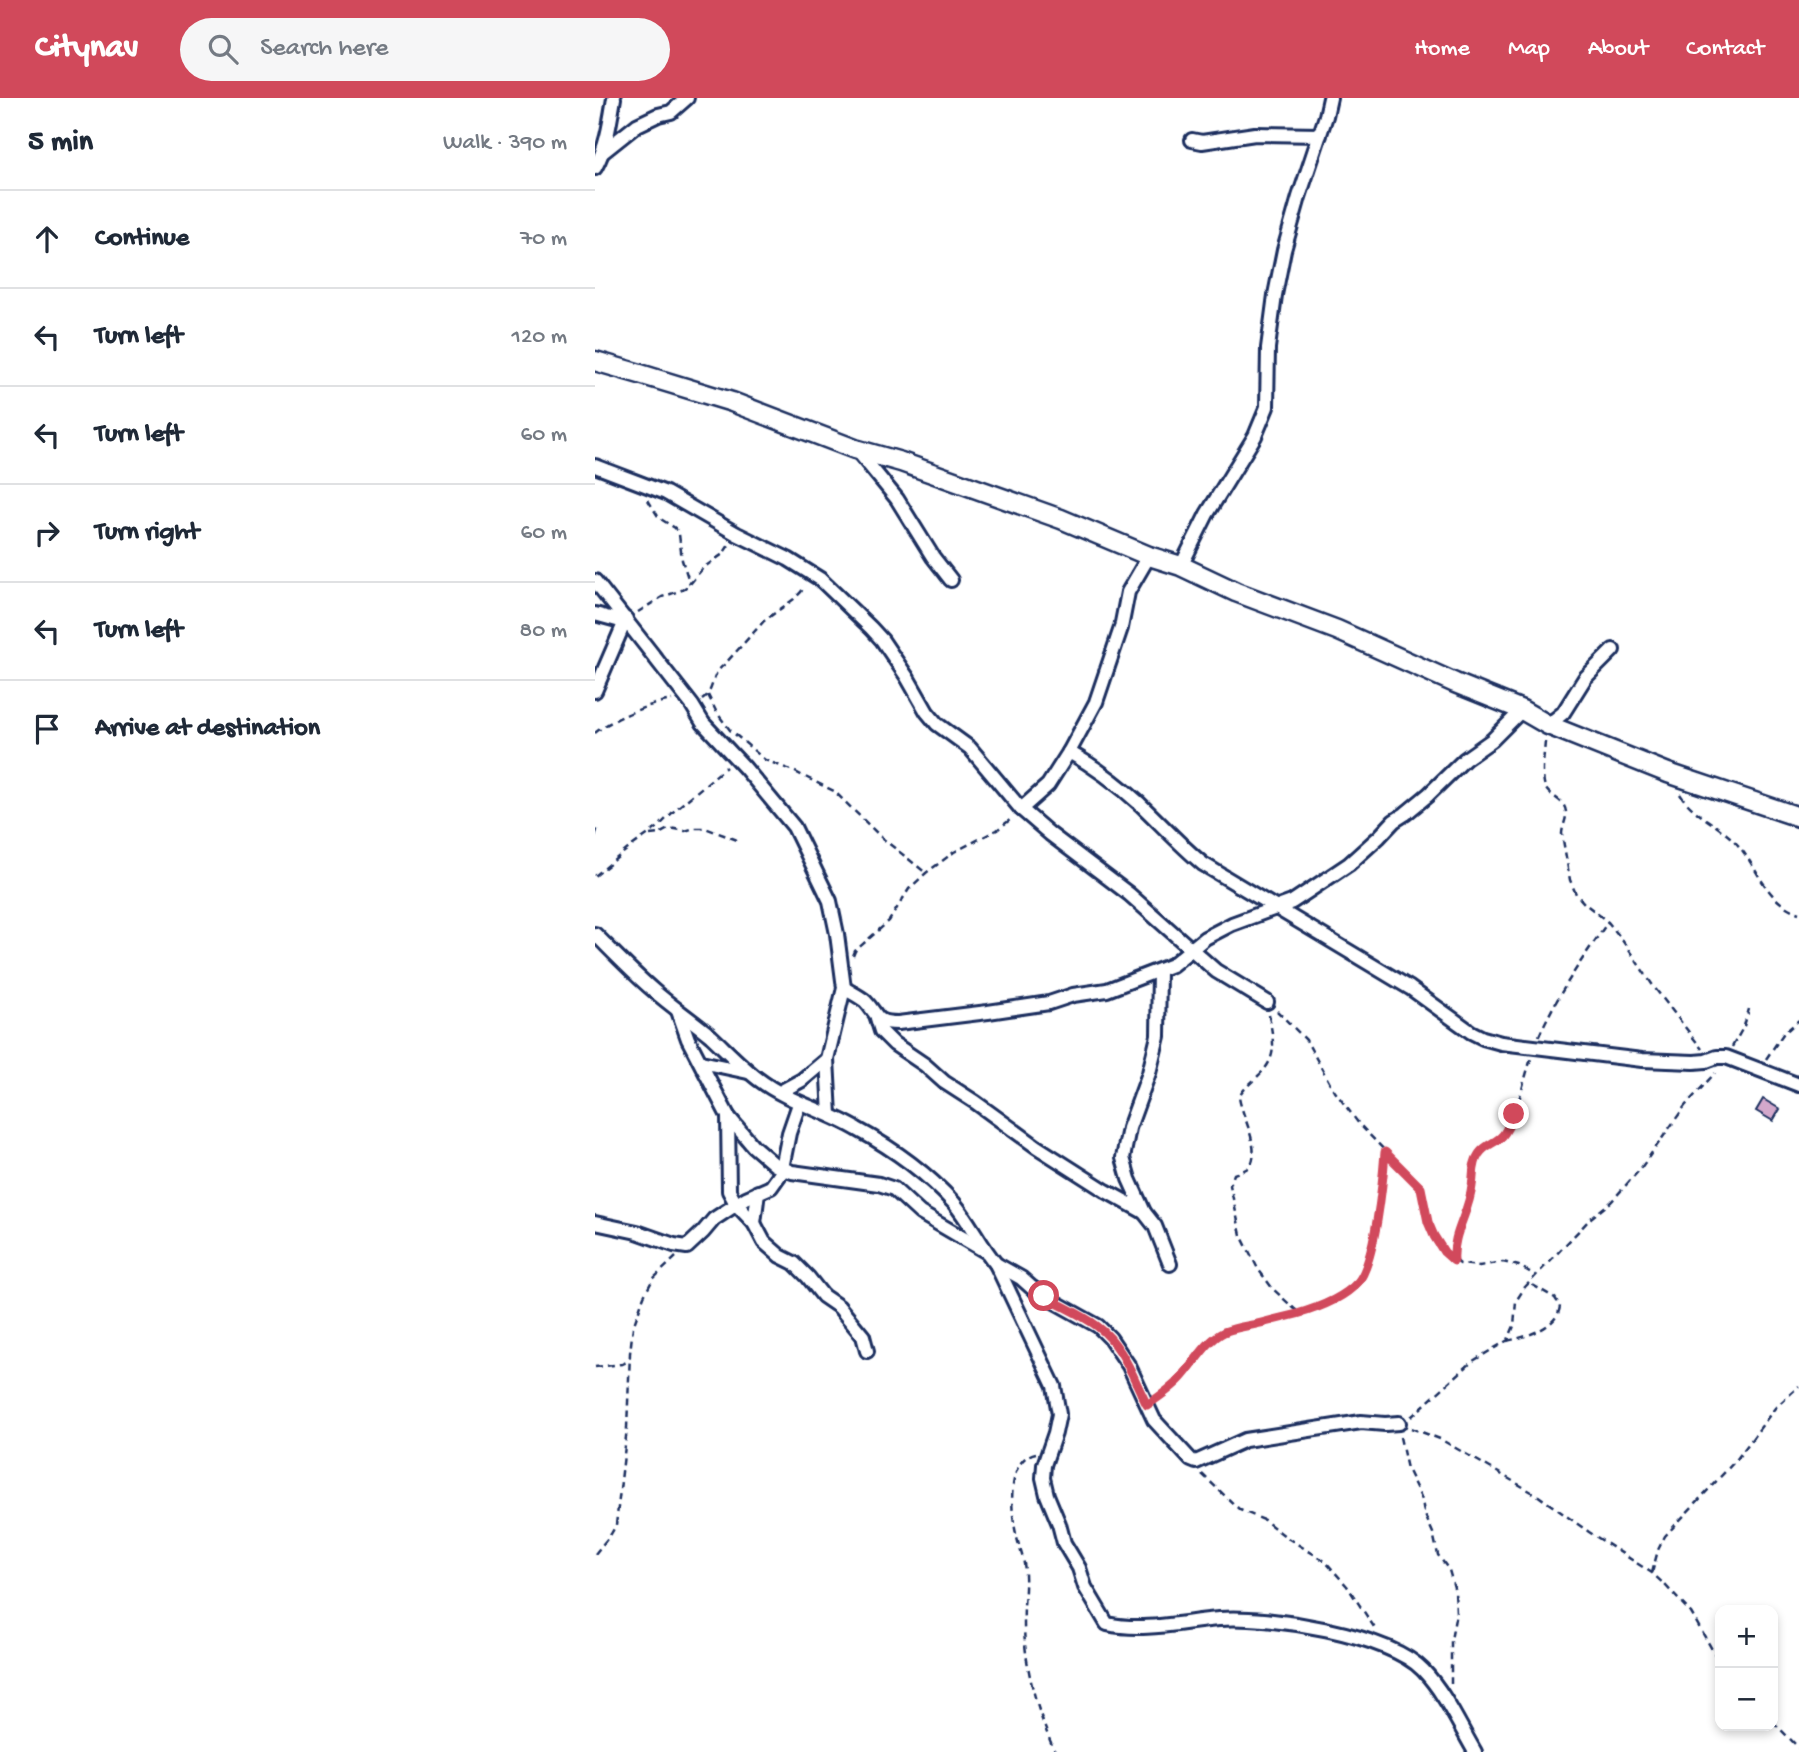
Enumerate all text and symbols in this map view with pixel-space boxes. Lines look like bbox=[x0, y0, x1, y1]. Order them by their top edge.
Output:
search box bbox=[180, 18, 670, 81]
text: Citynav bbox=[35, 30, 138, 68]
icon: search bbox=[204, 30, 242, 68]
text: Search here bbox=[260, 34, 388, 65]
text: Home bbox=[1414, 35, 1470, 64]
text: Map bbox=[1508, 35, 1550, 64]
text: About bbox=[1588, 35, 1648, 64]
text: Contact bbox=[1686, 35, 1764, 64]
text: 5 min bbox=[28, 126, 93, 161]
text: Walk · 390 m bbox=[443, 130, 567, 157]
icon: ahead bbox=[28, 220, 66, 258]
text: Continue bbox=[95, 224, 189, 255]
text: 70 m bbox=[520, 226, 567, 253]
icon: left bbox=[28, 318, 66, 356]
text: Turn left bbox=[95, 322, 183, 353]
text: 120 m bbox=[512, 324, 567, 351]
icon: left bbox=[28, 416, 66, 454]
text: Turn left bbox=[95, 420, 183, 451]
text: 60 m bbox=[521, 422, 567, 449]
icon: right bbox=[28, 514, 66, 552]
text: Turn right bbox=[95, 518, 199, 549]
text: 60 m bbox=[521, 520, 567, 547]
icon: left bbox=[28, 612, 66, 650]
text: Turn left bbox=[95, 616, 183, 647]
text: 80 m bbox=[520, 618, 567, 645]
icon: arrive bbox=[28, 710, 66, 748]
text: Arrive at destination bbox=[95, 714, 320, 745]
route end bbox=[1498, 1098, 1529, 1129]
route start bbox=[1028, 1280, 1059, 1311]
map controls bbox=[1715, 1605, 1778, 1731]
button: + bbox=[1715, 1605, 1778, 1668]
button: − bbox=[1715, 1668, 1778, 1731]

